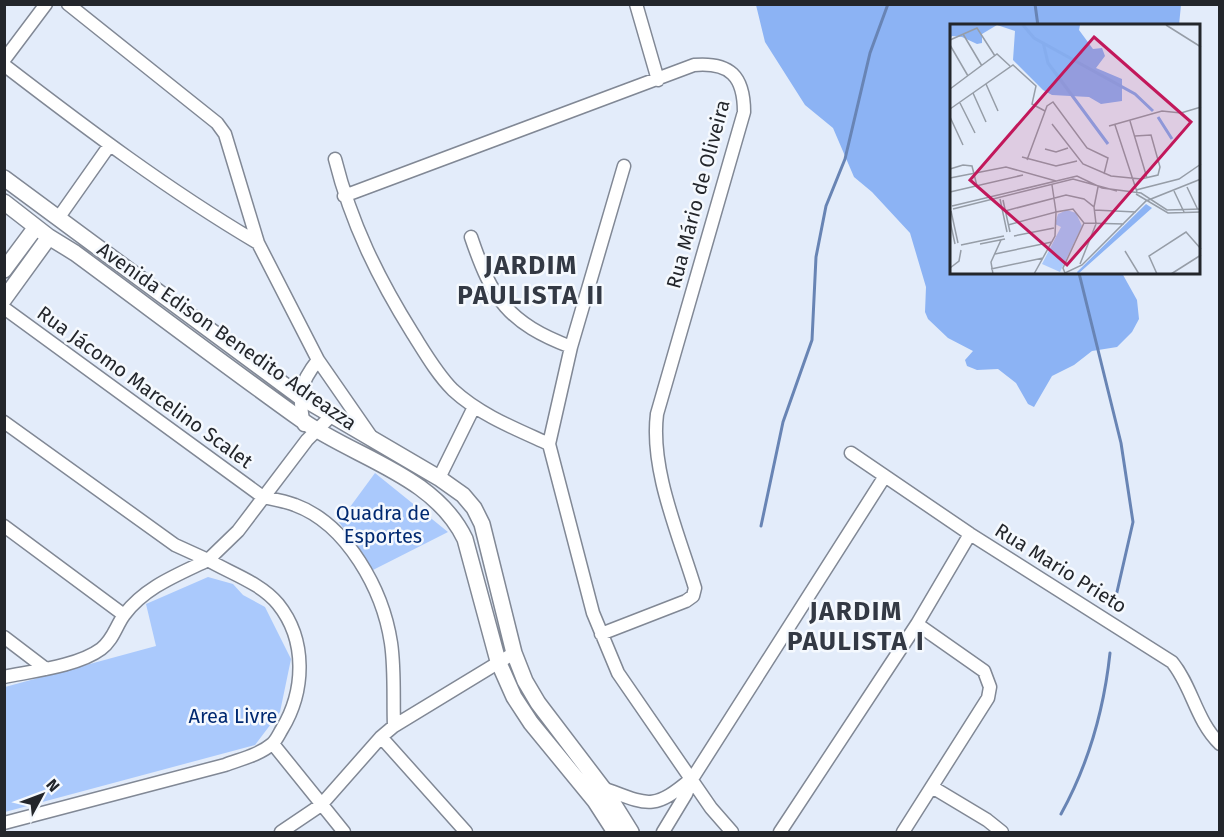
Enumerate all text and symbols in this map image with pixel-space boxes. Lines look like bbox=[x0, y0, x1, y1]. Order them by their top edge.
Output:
inset map bbox=[950, 24, 1200, 274]
street label: Rua Mário de Oliveira bbox=[661, 97, 735, 291]
street label: Avenida Edison Benedito Adreazza bbox=[93, 237, 361, 435]
district label: JARDIM PAULISTA II bbox=[457, 250, 605, 311]
street label: Rua Jácomo Marcelino Scalet bbox=[33, 301, 258, 474]
park label: Quadra de Esportes bbox=[336, 501, 430, 548]
street label: Rua Mario Prieto bbox=[991, 518, 1131, 618]
district label: JARDIM PAULISTA I bbox=[787, 596, 925, 657]
park label: Area Livre bbox=[189, 704, 277, 728]
north arrow bbox=[12, 765, 72, 825]
text: N bbox=[42, 775, 64, 796]

